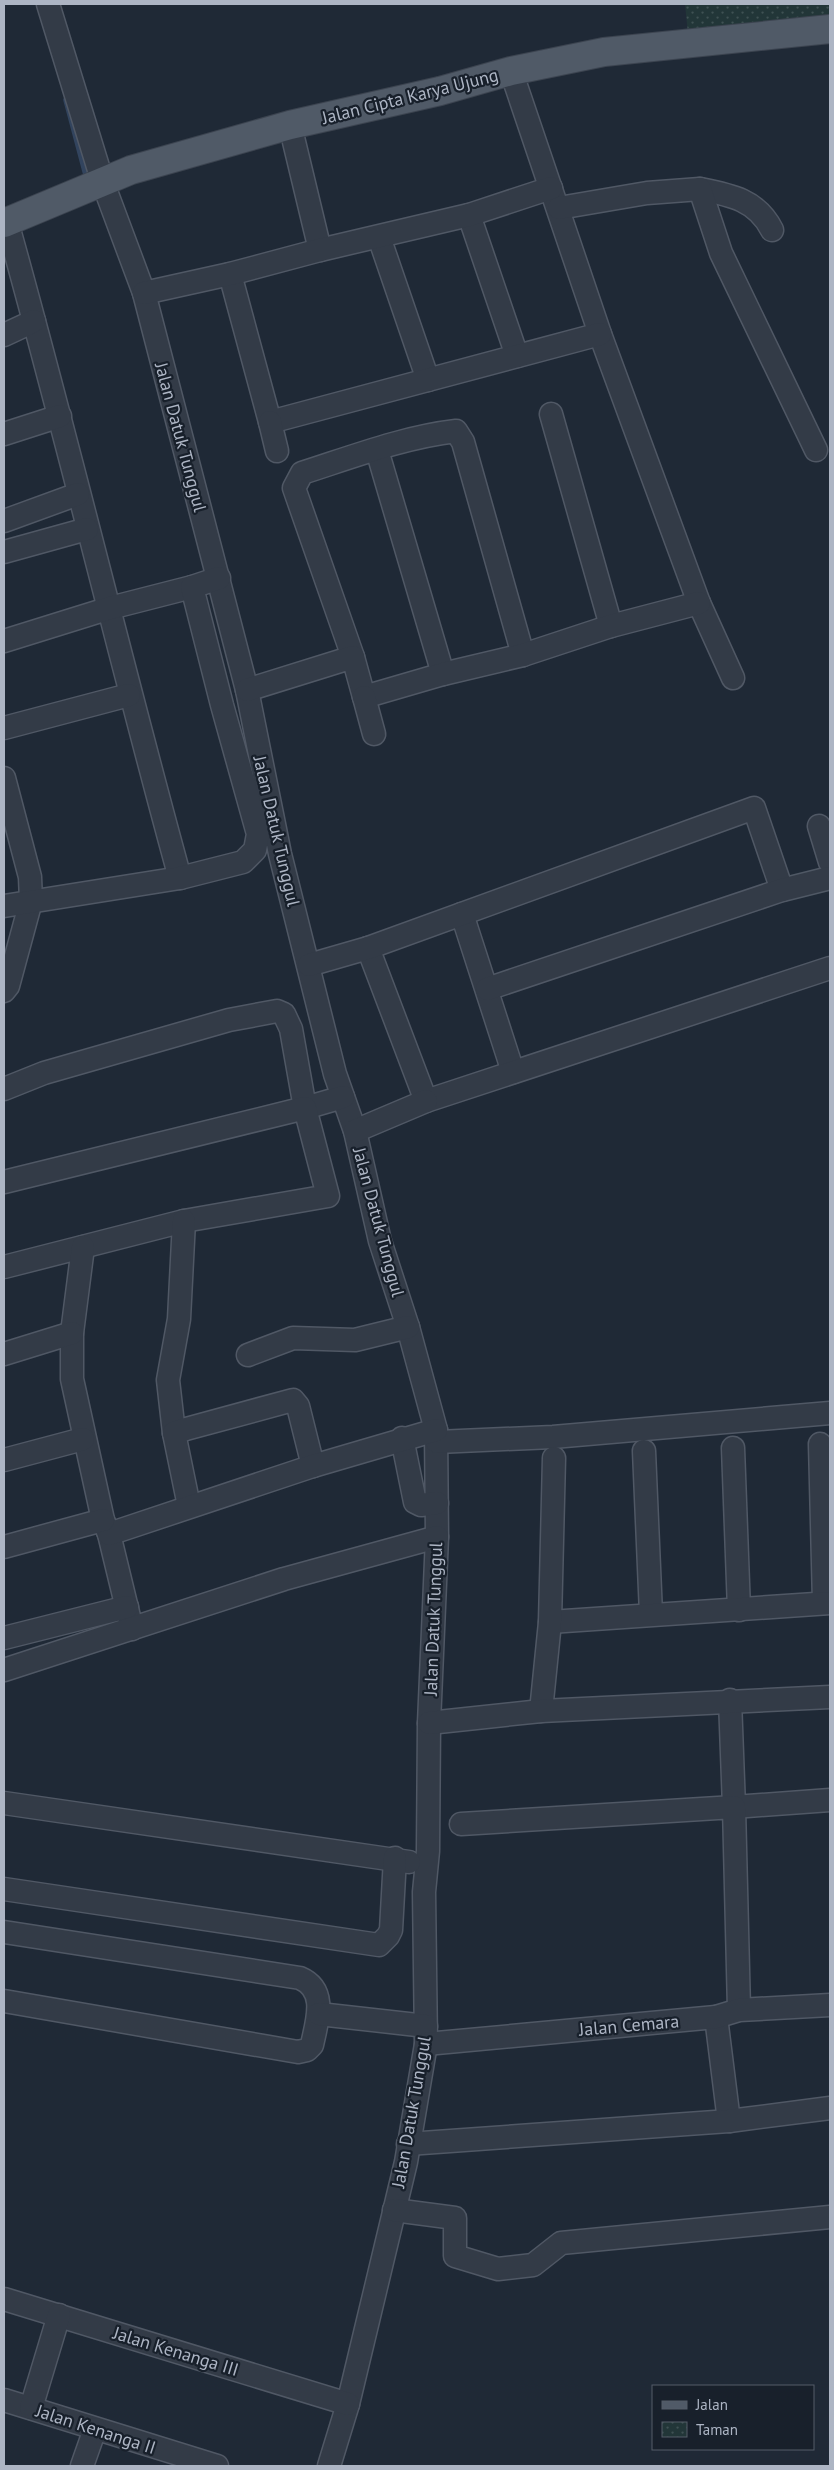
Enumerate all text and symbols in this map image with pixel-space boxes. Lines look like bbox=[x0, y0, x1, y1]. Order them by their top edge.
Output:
street label: Jalan Cipta Karya Ujung bbox=[318, 63, 501, 129]
street label: Jalan Datuk Tunggul bbox=[150, 359, 212, 515]
street label: Jalan Datuk Tunggul bbox=[248, 753, 306, 909]
street label: Jalan Datuk Tunggul bbox=[348, 1144, 410, 1300]
street label: Jalan Datuk Tunggul bbox=[419, 1541, 447, 1697]
street label: Jalan Cemara bbox=[577, 2009, 680, 2041]
street label: Jalan Datuk Tunggul bbox=[386, 2034, 436, 2191]
street label: Jalan Kenanga III bbox=[110, 2321, 242, 2381]
legend bbox=[652, 2385, 814, 2450]
text: Jalan bbox=[695, 2395, 728, 2414]
street label: Jalan Kenanga II bbox=[32, 2398, 159, 2459]
text: Taman bbox=[696, 2420, 738, 2439]

